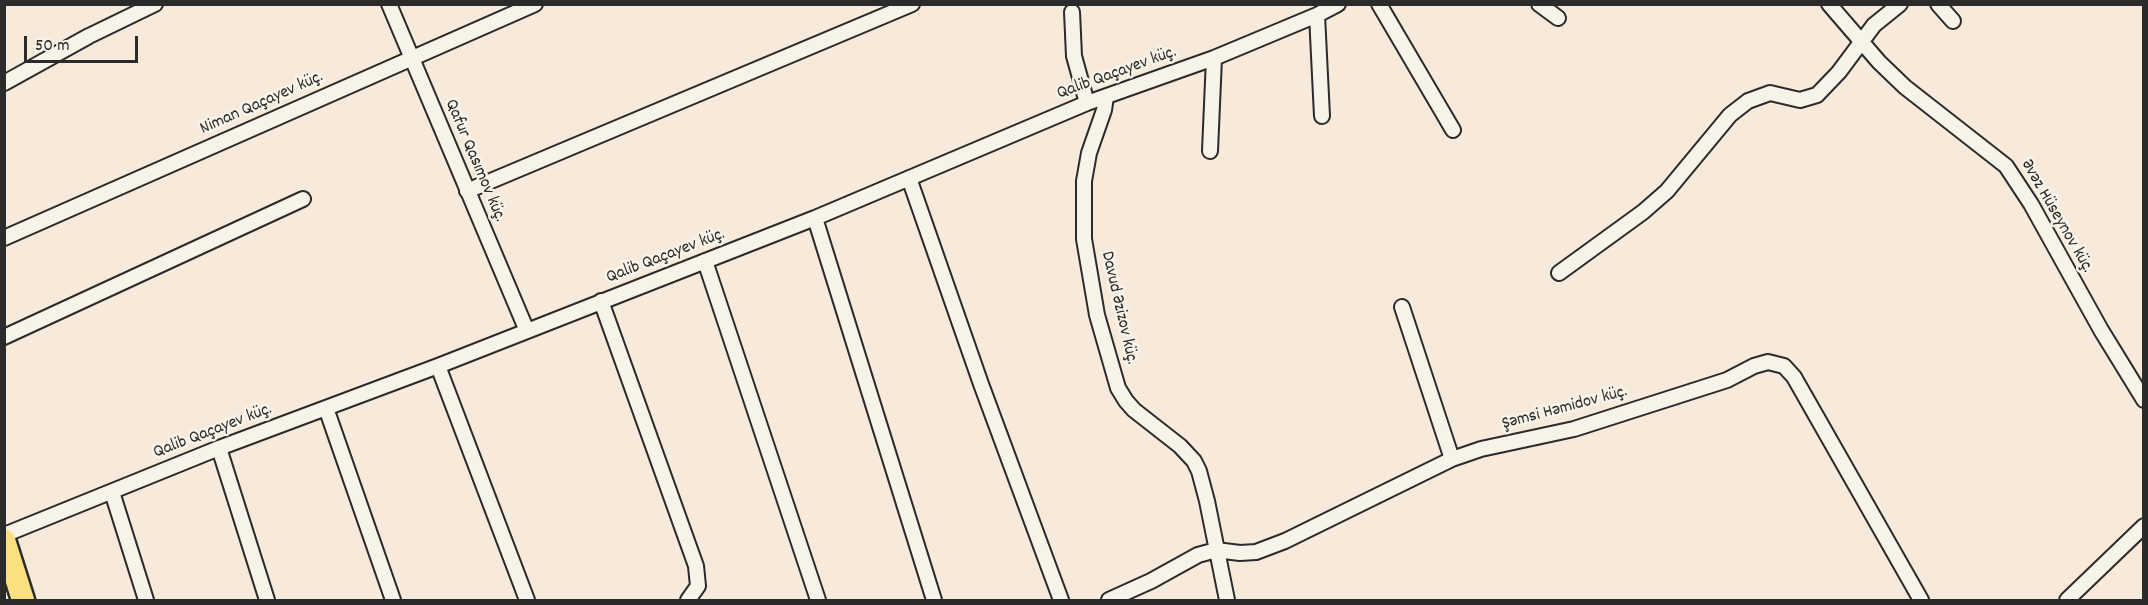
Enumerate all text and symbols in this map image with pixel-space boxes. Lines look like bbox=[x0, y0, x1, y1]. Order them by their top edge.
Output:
scale bar bbox=[27, 24, 141, 62]
text: 50 m bbox=[35, 34, 70, 59]
street label: Qalib Qaçayev küç. bbox=[1054, 42, 1180, 106]
street label: Niman Qaçayev küç. bbox=[197, 67, 327, 141]
street label: Qafur Qasımov küç. bbox=[438, 96, 510, 226]
street label: Əvəz Hüseynov küç. bbox=[2015, 157, 2097, 277]
street label: Qalib Qaçayev küç. bbox=[604, 224, 728, 290]
street label: Davud Əzizov küç. bbox=[1095, 249, 1141, 367]
street label: Şəmsi Həmidov küç. bbox=[1500, 382, 1630, 436]
street label: Qalib Qaçayev küç. bbox=[151, 399, 275, 465]

